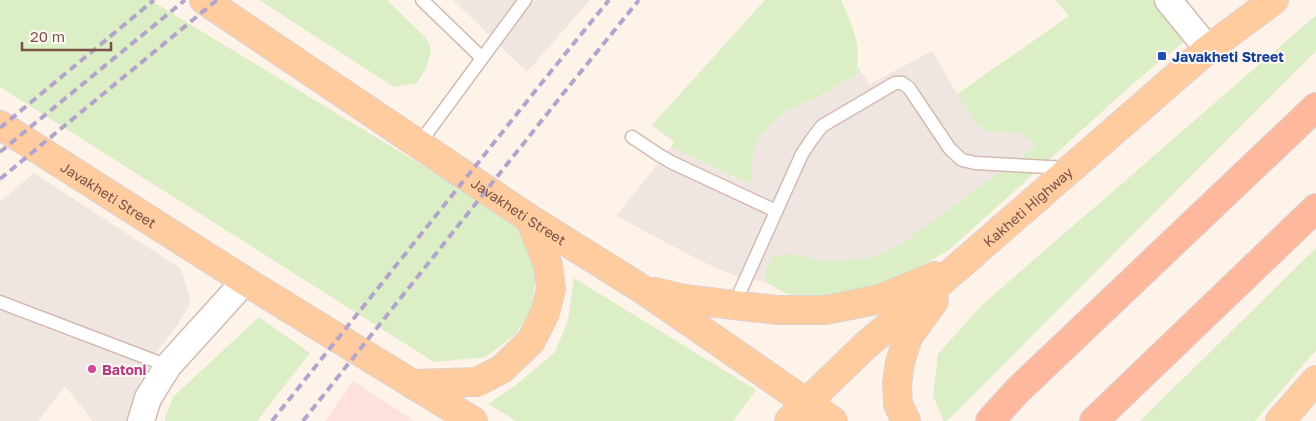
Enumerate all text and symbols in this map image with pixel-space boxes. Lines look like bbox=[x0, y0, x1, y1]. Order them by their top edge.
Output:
scale bar bbox=[22, 20, 111, 52]
text: 20 m bbox=[30, 27, 65, 45]
place label: Javakheti Street bbox=[1172, 48, 1284, 65]
marker: Javakheti Street bbox=[1156, 50, 1168, 62]
street label: Javakheti Street bbox=[58, 158, 160, 231]
street label: Kakheti Highway bbox=[979, 163, 1076, 250]
street label: Javakheti Street bbox=[468, 174, 569, 248]
place label: Batoni bbox=[102, 361, 146, 378]
marker: Batoni bbox=[86, 363, 98, 375]

